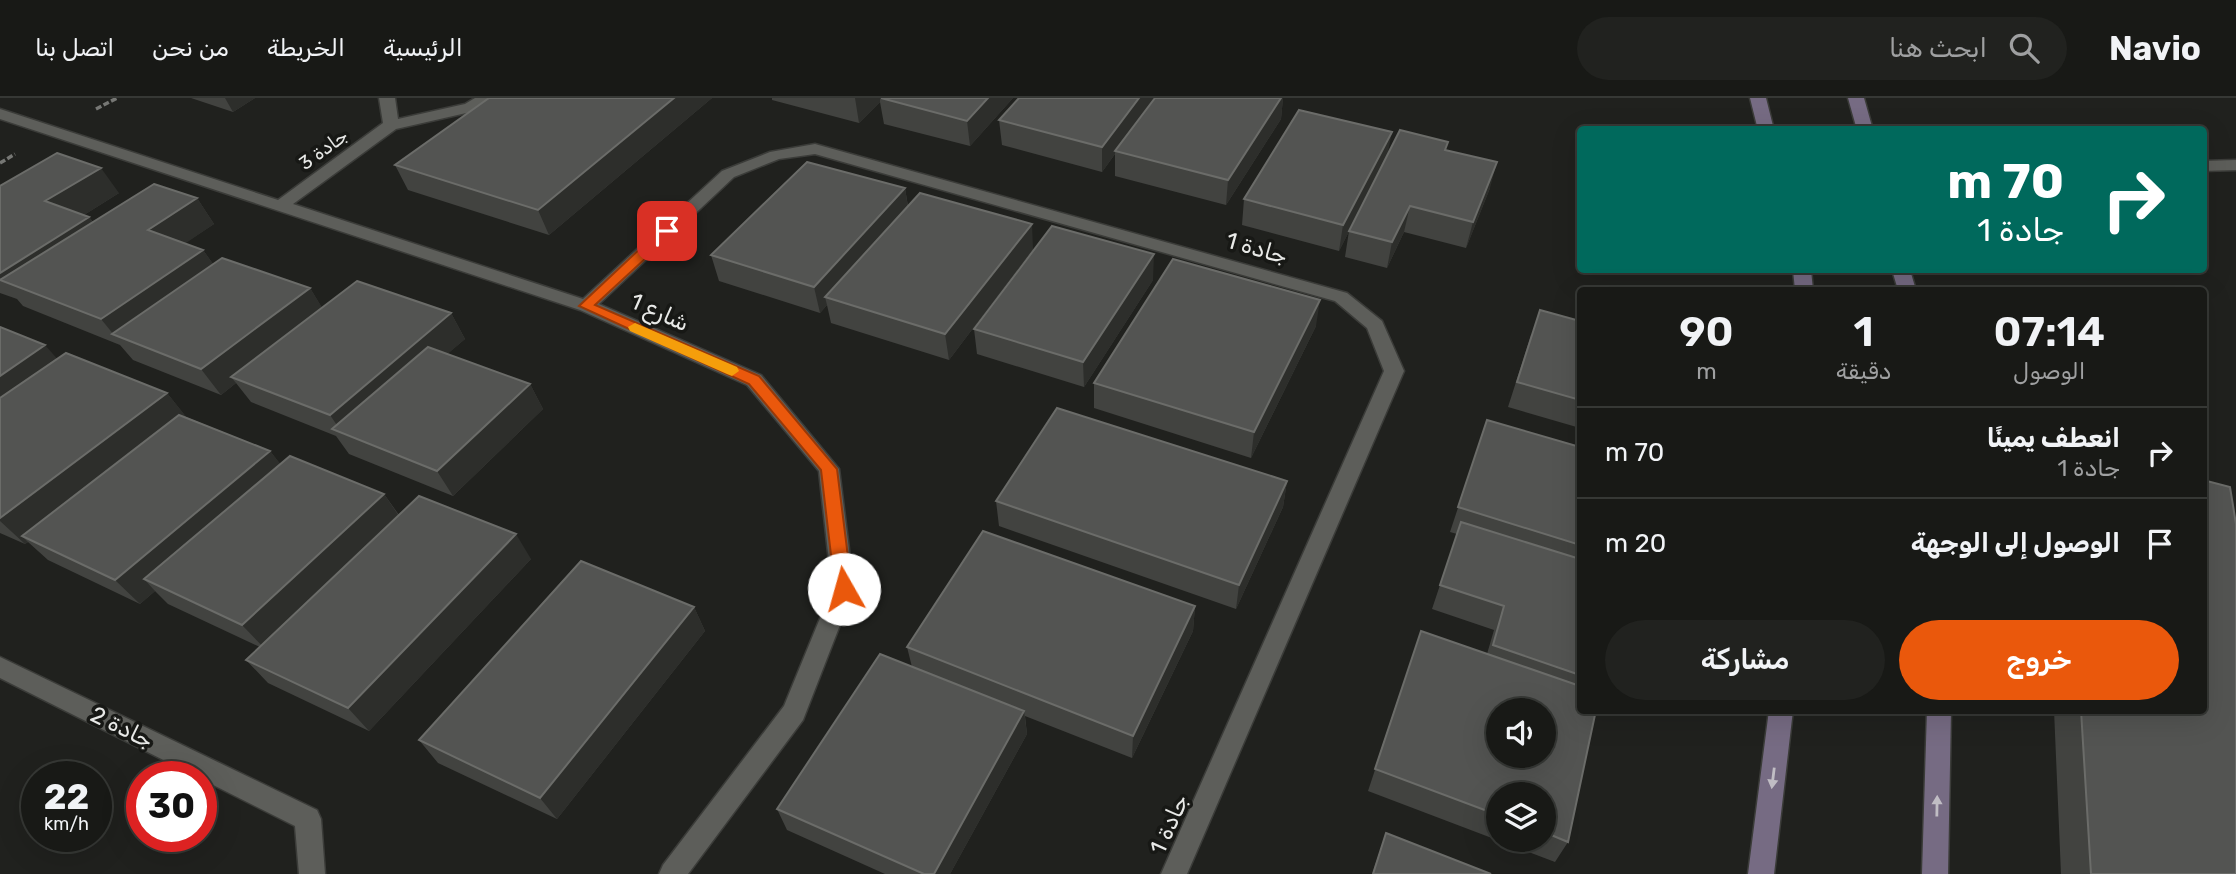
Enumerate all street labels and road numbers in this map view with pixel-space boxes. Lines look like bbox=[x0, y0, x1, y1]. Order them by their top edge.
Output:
street label: جادة 3 bbox=[294, 124, 352, 175]
street label: جادة 1 bbox=[1223, 226, 1291, 270]
street label: شارع 1 bbox=[625, 287, 694, 339]
street label: جادة 2 bbox=[86, 700, 158, 754]
street label: جادة 1 bbox=[1144, 790, 1194, 858]

